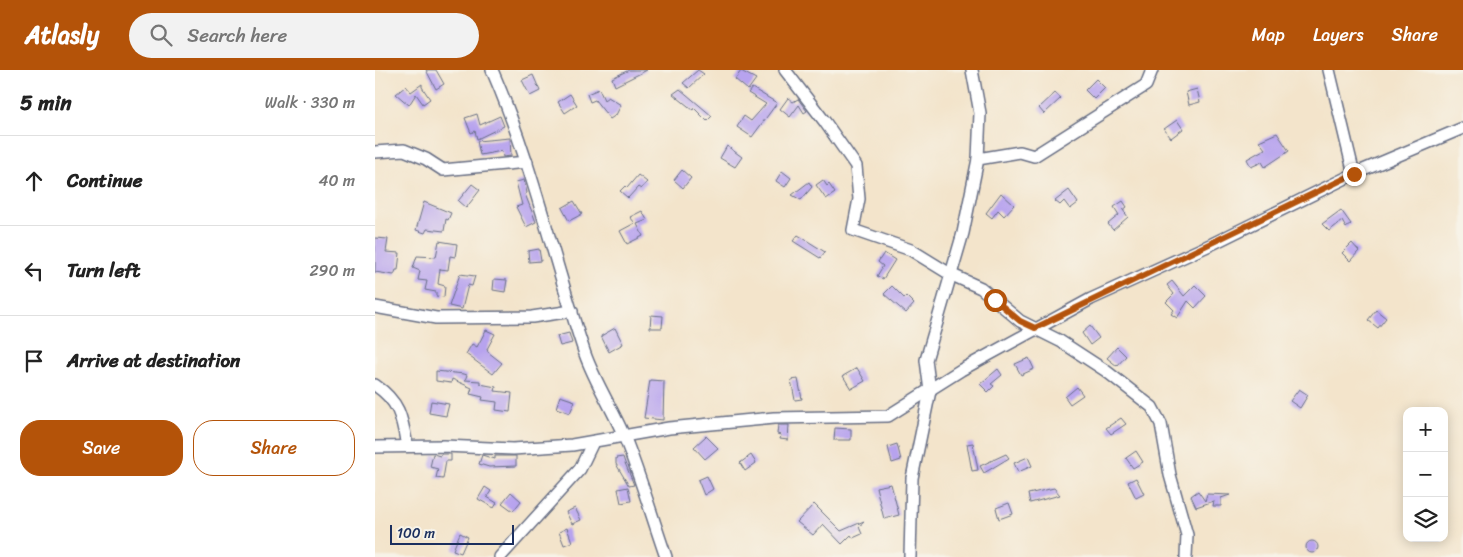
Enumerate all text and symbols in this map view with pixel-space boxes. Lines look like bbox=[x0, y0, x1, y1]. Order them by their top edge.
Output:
search box bbox=[129, 13, 479, 58]
text: Atlasly bbox=[25, 14, 99, 56]
text: Search here bbox=[187, 19, 287, 52]
text: Map bbox=[1252, 19, 1285, 51]
text: Layers bbox=[1313, 19, 1364, 51]
text: Share bbox=[1392, 19, 1438, 51]
icon: search bbox=[147, 21, 175, 49]
text: 5 min bbox=[20, 84, 72, 122]
text: Walk · 330 m bbox=[265, 88, 355, 117]
route end bbox=[1343, 163, 1366, 186]
text: Continue bbox=[67, 164, 143, 197]
text: 40 m bbox=[318, 166, 355, 195]
icon: ahead bbox=[20, 167, 48, 195]
text: Turn left bbox=[67, 254, 140, 287]
text: 290 m bbox=[309, 256, 355, 285]
icon: left bbox=[20, 257, 48, 285]
route start bbox=[984, 289, 1007, 312]
text: Arrive at destination bbox=[67, 344, 240, 377]
icon: arrive bbox=[20, 347, 48, 375]
map controls bbox=[1403, 407, 1448, 542]
button: + bbox=[1403, 407, 1448, 452]
button: Save bbox=[20, 420, 183, 476]
button: Share bbox=[193, 420, 355, 476]
button: − bbox=[1403, 452, 1448, 497]
button: layers bbox=[1403, 497, 1448, 542]
text: 100 m bbox=[397, 521, 435, 546]
scale bar bbox=[390, 522, 514, 545]

